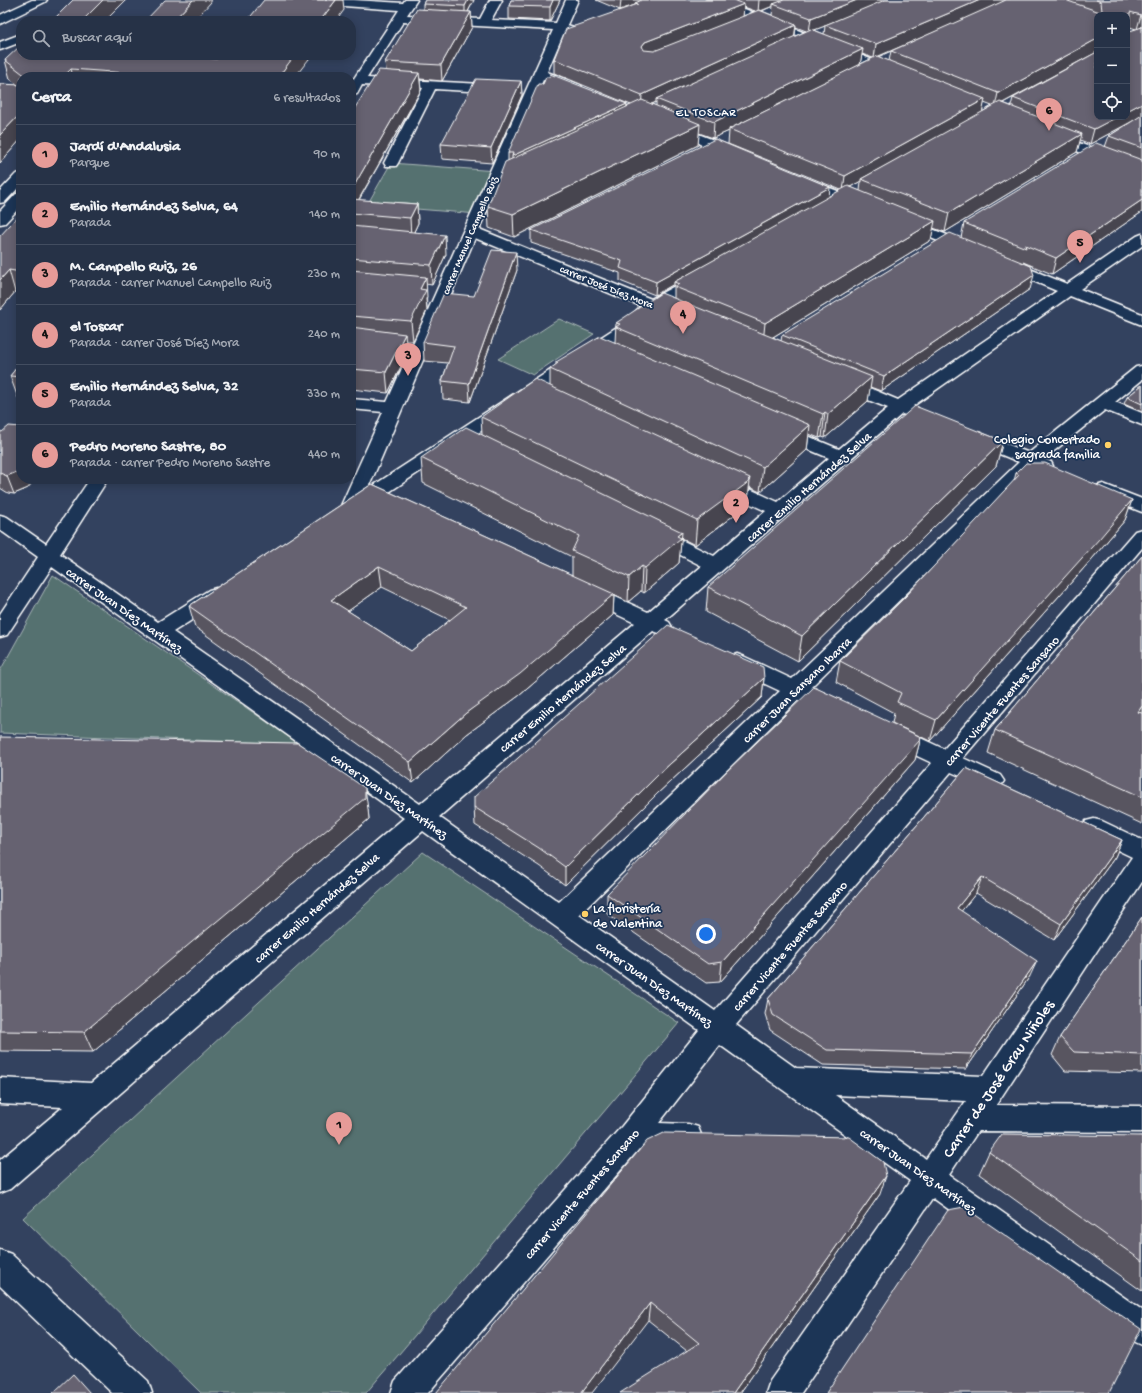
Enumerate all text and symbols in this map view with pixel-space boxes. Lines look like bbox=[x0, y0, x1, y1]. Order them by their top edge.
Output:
map controls bbox=[1094, 12, 1130, 120]
button: + bbox=[1094, 12, 1130, 48]
search box bbox=[16, 16, 356, 60]
icon: search bbox=[30, 27, 52, 49]
text: Buscar aquí bbox=[62, 29, 132, 47]
button: − bbox=[1094, 48, 1130, 84]
button: locate bbox=[1094, 84, 1130, 120]
text: Cerca bbox=[32, 88, 71, 108]
text: 6 resultados bbox=[274, 91, 340, 106]
pin: 6 bbox=[1036, 98, 1062, 131]
district label: EL TOSCAR bbox=[676, 107, 737, 121]
text: Jardí d'Andalusia bbox=[70, 138, 180, 156]
text: 1 bbox=[42, 147, 48, 162]
text: 90 m bbox=[314, 147, 340, 162]
text: Parque bbox=[70, 156, 110, 171]
street label: carrer Manuel Campello Ruiz bbox=[441, 174, 502, 297]
text: Emilio Hernández Selva, 64 bbox=[70, 198, 238, 216]
text: 2 bbox=[42, 207, 48, 222]
text: 140 m bbox=[309, 207, 340, 222]
text: Parada bbox=[70, 216, 111, 231]
pin: 5 bbox=[1067, 230, 1093, 263]
text: M. Campello Ruiz, 26 bbox=[70, 258, 197, 276]
street label: carrer José Díez Mora bbox=[558, 264, 656, 312]
text: 3 bbox=[42, 267, 48, 282]
text: 230 m bbox=[307, 267, 340, 282]
text: Parada · carrer Manuel Campello Ruiz bbox=[70, 276, 271, 291]
pin: 4 bbox=[670, 301, 696, 334]
text: el Toscar bbox=[70, 318, 122, 336]
text: 4 bbox=[42, 327, 48, 342]
text: 240 m bbox=[308, 327, 340, 342]
text: Parada · carrer José Díez Mora bbox=[70, 336, 239, 351]
pin: 3 bbox=[395, 343, 421, 376]
text: Emilio Hernández Selva, 32 bbox=[70, 378, 238, 396]
text: 5 bbox=[42, 387, 48, 402]
text: 330 m bbox=[307, 387, 340, 402]
text: Parada bbox=[70, 396, 111, 411]
street label: carrer Emilio Hernández Selva bbox=[744, 429, 876, 546]
place label: Colegio Concertado sagrada familia bbox=[994, 433, 1101, 463]
text: Pedro Moreno Sastre, 80 bbox=[70, 438, 226, 456]
marker: Colegio Concertado sagrada familia bbox=[1103, 440, 1113, 450]
text: 6 bbox=[42, 447, 48, 462]
text: 440 m bbox=[308, 447, 340, 462]
text: Parada · carrer Pedro Moreno Sastre bbox=[70, 456, 270, 471]
pin: 2 bbox=[723, 490, 749, 523]
street label: carrer Juan Díez Martínez bbox=[62, 565, 186, 658]
street label: carrer Vicente Fuentes Sansano bbox=[942, 633, 1064, 770]
street label: carrer Juan Sansano Ibarra bbox=[740, 634, 856, 747]
street label: carrer Emilio Hernández Selva bbox=[497, 641, 631, 756]
street label: carrer Juan Díez Martínez bbox=[327, 751, 451, 844]
street label: carrer Emilio Hernández Selva bbox=[252, 850, 384, 967]
street label: carrer Vicente Fuentes Sansano bbox=[730, 878, 852, 1015]
place label: La floristería de Valentina bbox=[593, 902, 663, 932]
marker: La floristería de Valentina bbox=[580, 909, 590, 919]
your location bbox=[696, 924, 716, 944]
street label: carrer Juan Díez Martínez bbox=[592, 939, 716, 1032]
street label: Carrer de José Grau Niñoles bbox=[940, 997, 1060, 1162]
pin: 1 bbox=[326, 1112, 352, 1145]
street label: carrer Vicente Fuentes Sansano bbox=[522, 1126, 644, 1263]
street label: carrer Juan Díez Martínez bbox=[856, 1126, 980, 1219]

